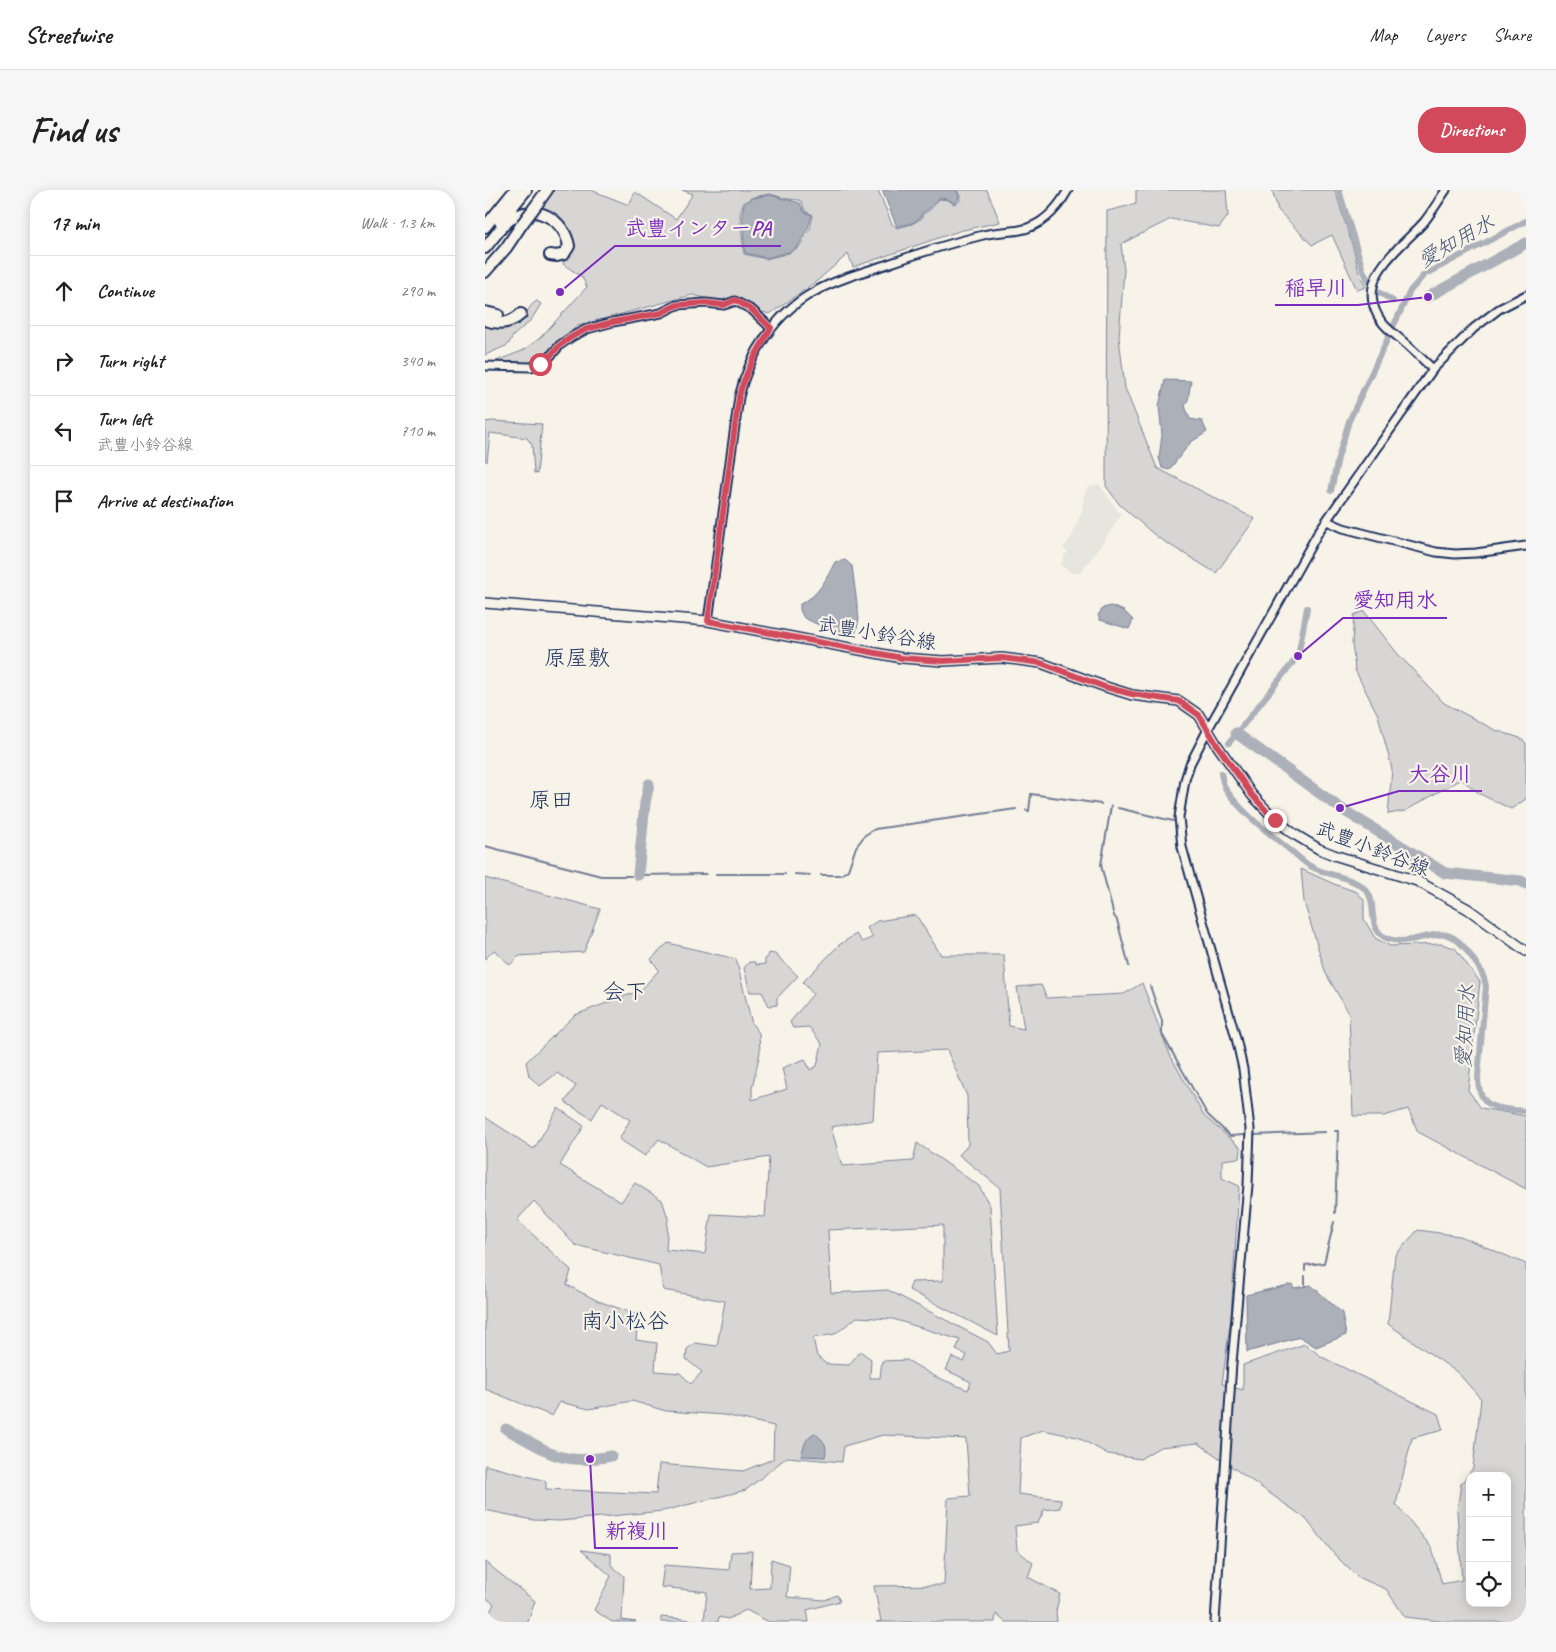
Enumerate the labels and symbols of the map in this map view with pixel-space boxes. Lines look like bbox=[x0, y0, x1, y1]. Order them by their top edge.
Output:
water label: 愛知用水 bbox=[1413, 209, 1499, 273]
callout: 武豊インターPA bbox=[615, 210, 781, 246]
text: 武豊インターPA bbox=[625, 215, 772, 241]
callout: 稲早川 bbox=[1275, 269, 1358, 305]
text: 稲早川 bbox=[1285, 275, 1348, 301]
route start bbox=[529, 353, 552, 376]
callout: 愛知用水 bbox=[1343, 582, 1447, 618]
text: 愛知用水 bbox=[1353, 587, 1437, 613]
street label: 武豊小鈴谷線 bbox=[816, 612, 938, 655]
district label: 原屋敷 bbox=[544, 644, 610, 672]
callout: 大谷川 bbox=[1399, 755, 1482, 791]
text: 大谷川 bbox=[1409, 761, 1472, 787]
district label: 原田 bbox=[529, 786, 573, 814]
route end bbox=[1264, 809, 1287, 832]
street label: 武豊小鈴谷線 bbox=[1312, 815, 1433, 882]
district label: 会下 bbox=[603, 978, 647, 1006]
water label: 愛知用水 bbox=[1450, 983, 1480, 1069]
district label: 南小松谷 bbox=[581, 1307, 669, 1335]
callout: 新複川 bbox=[595, 1512, 678, 1548]
text: 新複川 bbox=[606, 1518, 669, 1544]

